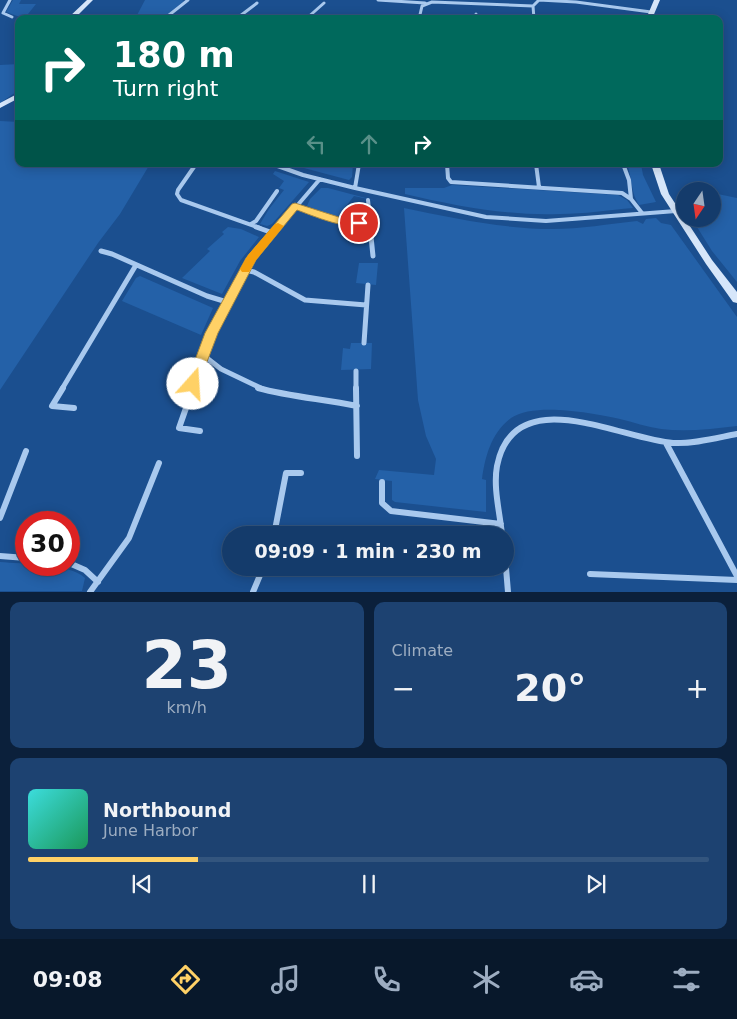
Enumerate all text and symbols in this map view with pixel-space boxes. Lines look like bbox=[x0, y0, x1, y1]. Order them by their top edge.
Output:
icon: right bbox=[30, 35, 95, 100]
text: 180 m bbox=[113, 35, 235, 75]
text: Turn right bbox=[113, 76, 218, 101]
icon: left bbox=[302, 130, 330, 158]
icon: ahead bbox=[355, 130, 383, 158]
icon: right bbox=[408, 130, 436, 158]
north arrow bbox=[676, 182, 721, 228]
map controls bbox=[676, 182, 721, 227]
pin bbox=[338, 202, 380, 244]
icon: arrive bbox=[345, 209, 373, 237]
position arrow bbox=[166, 357, 218, 409]
speed limit sign: 30 bbox=[15, 511, 80, 576]
text: 09:09 · 1 min · 230 m bbox=[254, 540, 482, 562]
text: 23 bbox=[142, 628, 232, 703]
text: Climate bbox=[392, 641, 453, 660]
text: 20° bbox=[514, 666, 586, 710]
text: − bbox=[392, 672, 415, 705]
text: + bbox=[686, 672, 709, 705]
text: km/h bbox=[167, 698, 207, 717]
text: Northbound bbox=[103, 799, 231, 821]
text: June Harbor bbox=[103, 821, 198, 840]
icon: previous bbox=[128, 870, 156, 898]
icon: pause bbox=[355, 870, 383, 898]
icon: next bbox=[582, 870, 610, 898]
icon: directions bbox=[168, 962, 203, 997]
icon: music bbox=[268, 962, 303, 997]
icon: phone bbox=[369, 962, 404, 997]
icon: climate bbox=[469, 962, 504, 997]
icon: car bbox=[569, 962, 604, 997]
icon: filters bbox=[669, 962, 704, 997]
text: 09:08 bbox=[33, 967, 103, 992]

